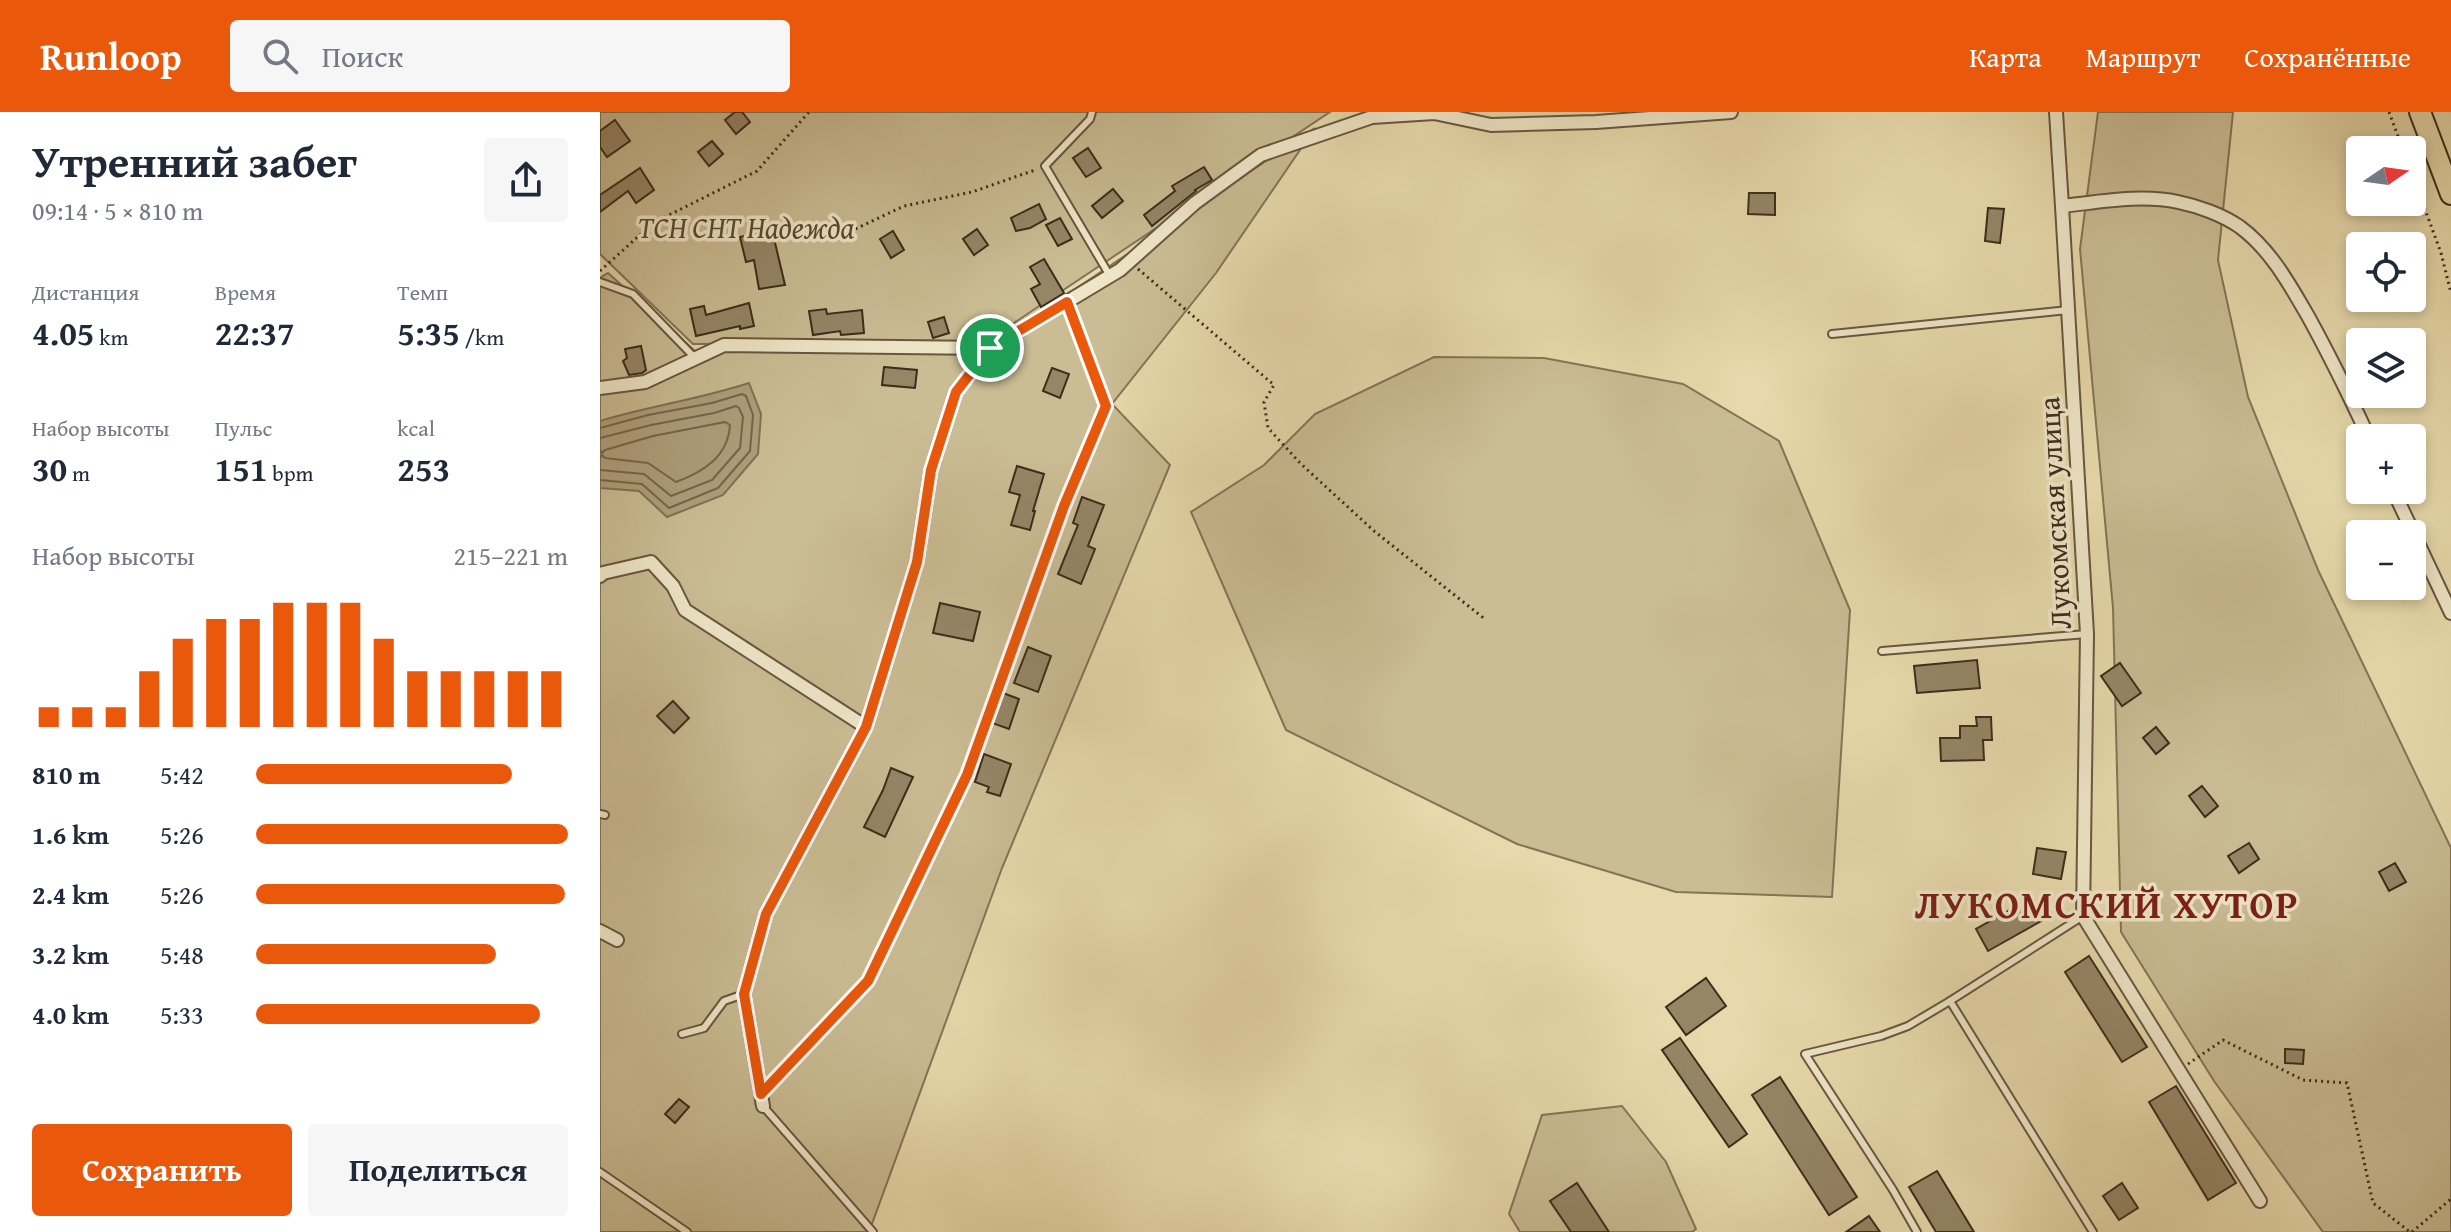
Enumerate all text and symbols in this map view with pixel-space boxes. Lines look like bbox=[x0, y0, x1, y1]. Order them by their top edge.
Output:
search box bbox=[230, 20, 790, 92]
text: Runloop bbox=[40, 28, 182, 84]
icon: search bbox=[258, 34, 302, 78]
text: Поиск bbox=[322, 34, 403, 78]
text: Карта bbox=[1969, 36, 2042, 77]
text: Маршрут bbox=[2086, 36, 2200, 77]
text: Сохранённые bbox=[2244, 36, 2411, 77]
text: Утренний забег bbox=[32, 129, 357, 193]
north arrow bbox=[2346, 136, 2426, 216]
map controls bbox=[2346, 136, 2426, 600]
button: share bbox=[484, 138, 568, 222]
text: 09:14 · 5 × 810 m bbox=[32, 191, 203, 230]
park label: ТСН СНТ Надежда bbox=[638, 205, 854, 249]
button: locate bbox=[2346, 232, 2426, 312]
text: Дистанция bbox=[32, 276, 140, 308]
text: Время bbox=[215, 276, 276, 308]
text: Темп bbox=[397, 276, 448, 308]
text: 4.05 bbox=[32, 308, 94, 357]
text: 22:37 bbox=[215, 308, 295, 357]
text: 5:35 bbox=[397, 308, 460, 357]
pin bbox=[956, 314, 1024, 382]
text: km bbox=[94, 321, 128, 353]
text: /km bbox=[460, 321, 504, 353]
icon: arrive bbox=[968, 326, 1012, 370]
button: layers bbox=[2346, 328, 2426, 408]
street label: Лукомская улица bbox=[2026, 395, 2082, 630]
text: Набор высоты bbox=[32, 412, 169, 444]
text: Пульс bbox=[215, 412, 272, 444]
text: kcal bbox=[397, 412, 435, 444]
button: + bbox=[2346, 424, 2426, 504]
text: 30 bbox=[32, 444, 67, 493]
text: 151 bbox=[215, 444, 268, 493]
text: 253 bbox=[397, 444, 450, 493]
text: m bbox=[67, 457, 90, 489]
text: bpm bbox=[268, 457, 314, 489]
button: − bbox=[2346, 520, 2426, 600]
text: Набор высоты bbox=[32, 536, 194, 575]
text: 215–221 m bbox=[454, 536, 568, 575]
text: 810 m bbox=[32, 755, 100, 794]
text: 5:42 bbox=[160, 755, 204, 794]
text: 1.6 km bbox=[32, 815, 109, 854]
text: 5:26 bbox=[160, 815, 204, 854]
text: 2.4 km bbox=[32, 875, 109, 914]
text: 5:26 bbox=[160, 875, 204, 914]
district label: ЛУКОМСКИЙ ХУТОР bbox=[1914, 876, 2300, 932]
text: 3.2 km bbox=[32, 935, 109, 974]
text: 5:48 bbox=[160, 935, 204, 974]
text: 4.0 km bbox=[32, 995, 109, 1034]
text: 5:33 bbox=[160, 995, 204, 1034]
button: Сохранить bbox=[32, 1124, 292, 1216]
button: Поделиться bbox=[308, 1124, 568, 1216]

